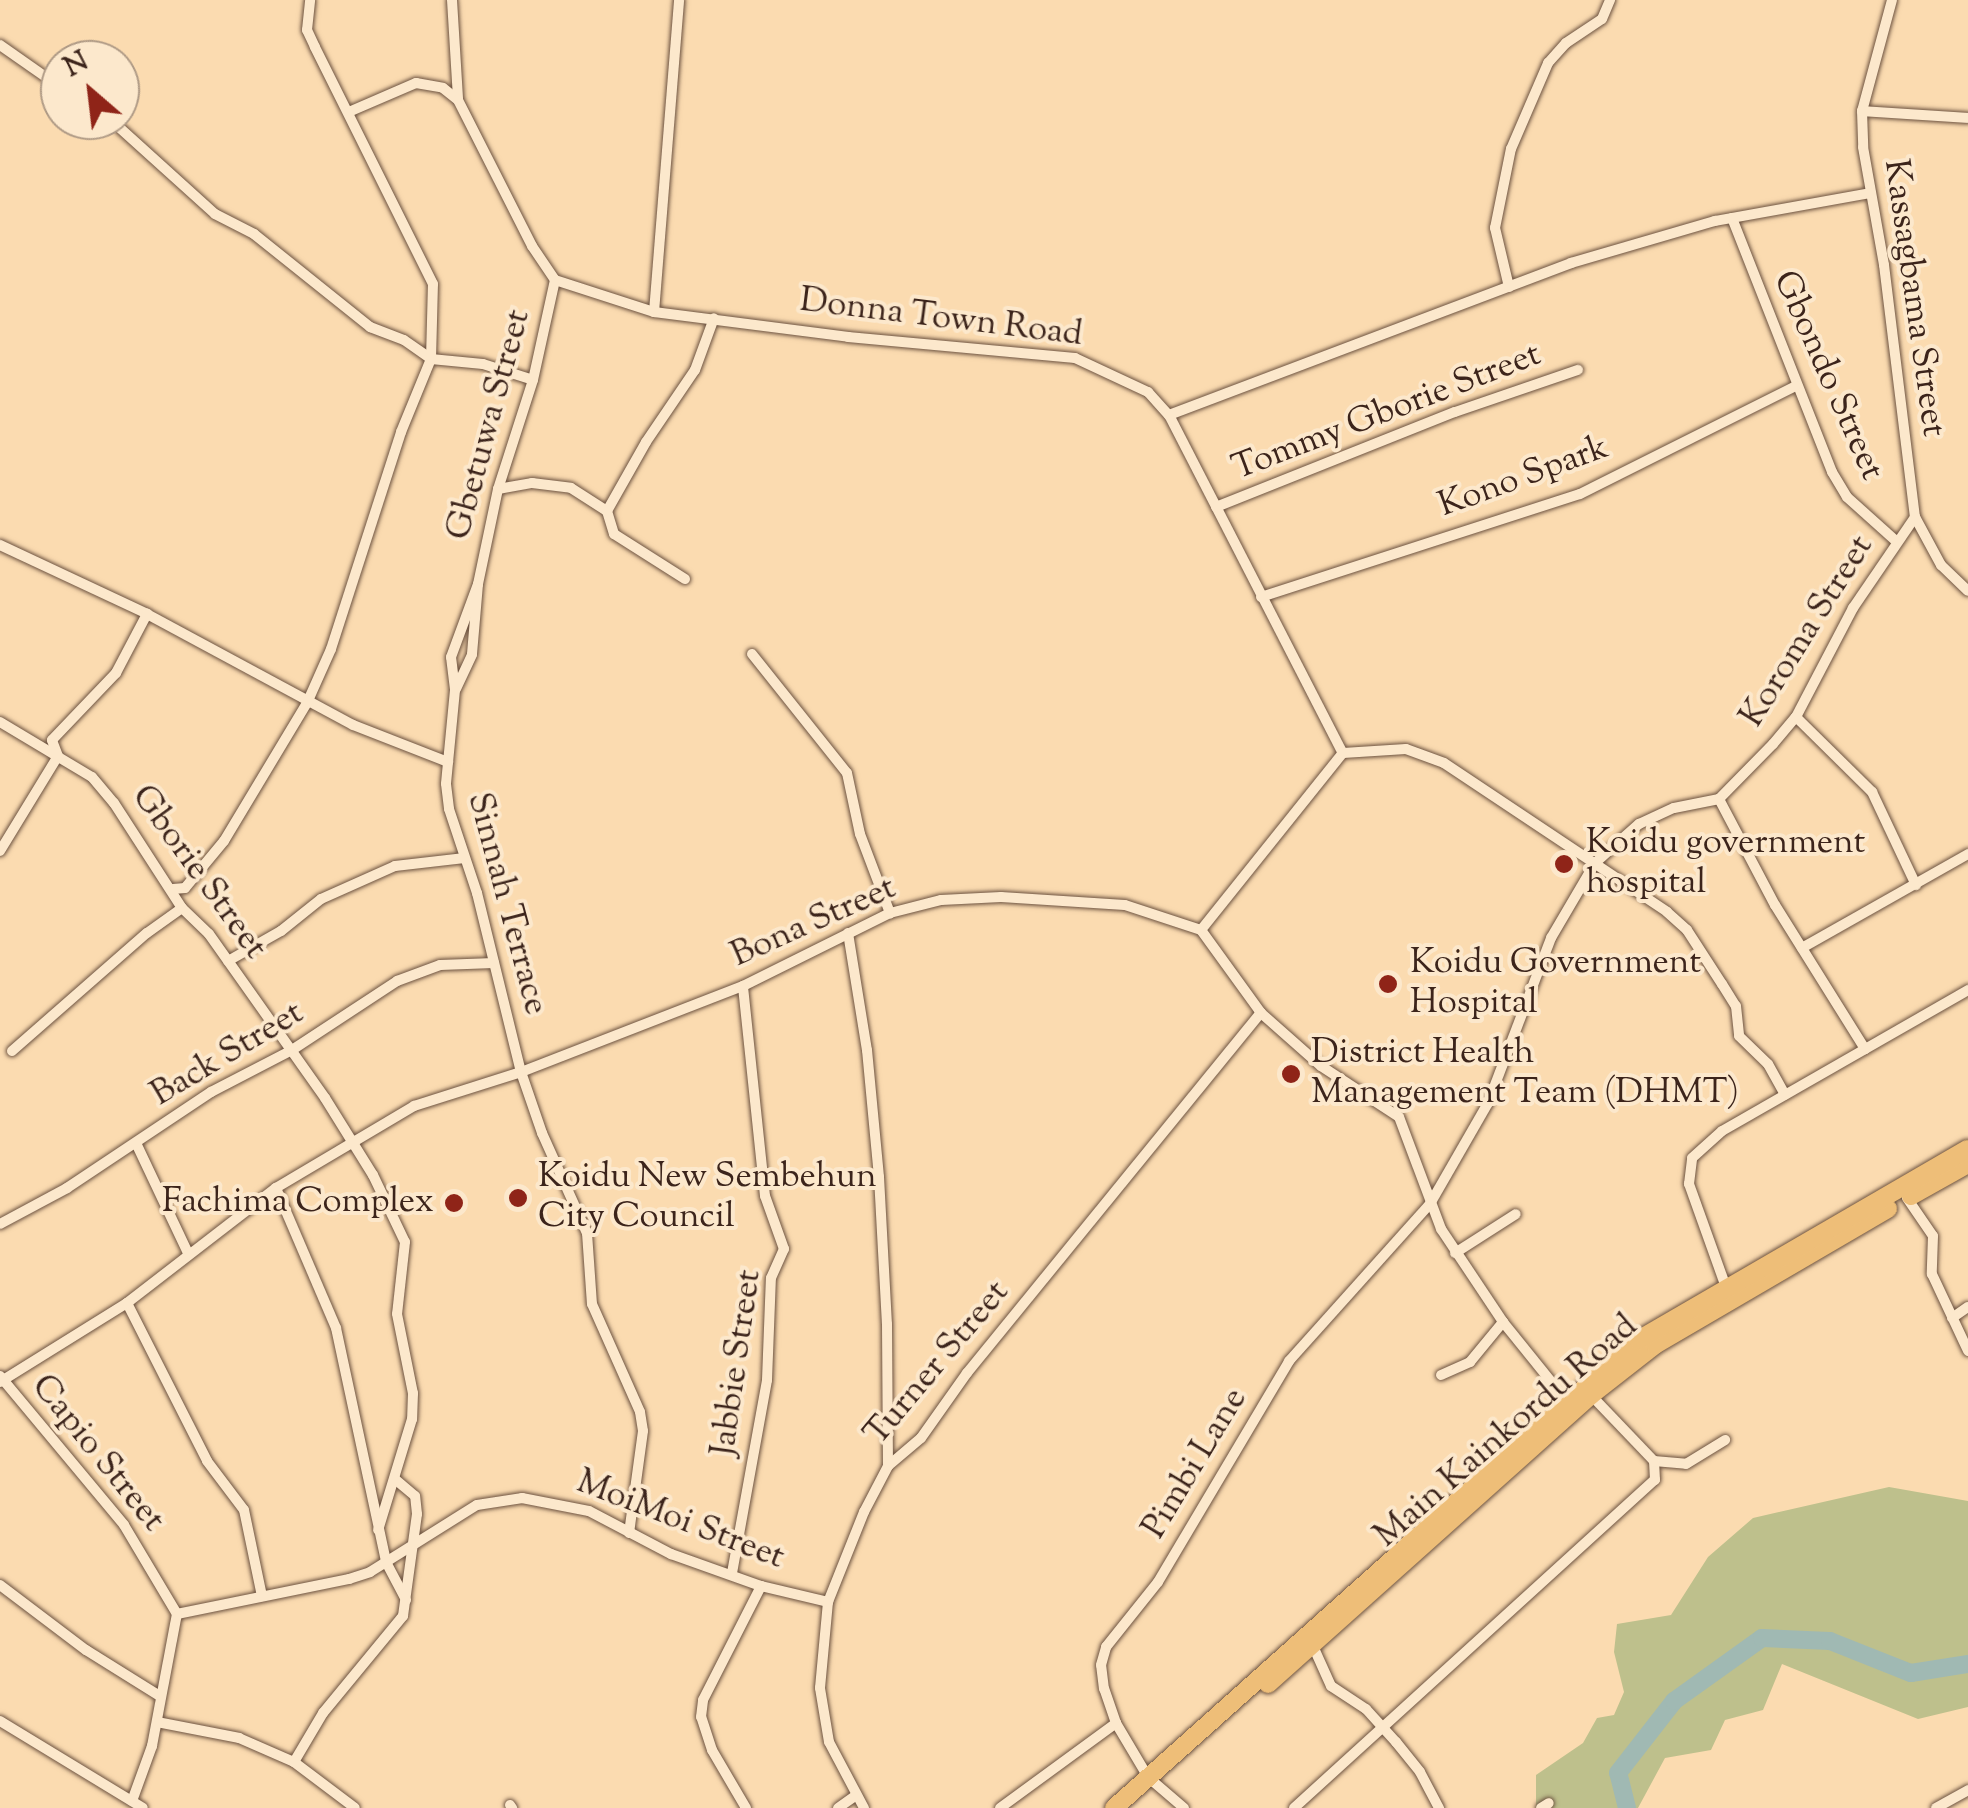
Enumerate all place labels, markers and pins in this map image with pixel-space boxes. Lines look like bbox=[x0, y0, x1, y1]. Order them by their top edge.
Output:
place label: Koidu government hospital bbox=[1586, 823, 1865, 905]
marker: Koidu government hospital bbox=[1551, 851, 1577, 877]
place label: Koidu Government Hospital bbox=[1410, 943, 1701, 1025]
marker: Koidu Government Hospital bbox=[1375, 971, 1401, 997]
place label: District Health Management Team (DHMT) bbox=[1311, 1033, 1739, 1115]
marker: District Health Management Team (DHMT) bbox=[1280, 1063, 1302, 1085]
place label: Koidu New Sembehun City Council bbox=[538, 1157, 877, 1239]
place label: Fachima Complex bbox=[162, 1182, 434, 1224]
marker: Koidu New Sembehun City Council bbox=[507, 1187, 529, 1209]
marker: Fachima Complex bbox=[443, 1192, 465, 1214]

